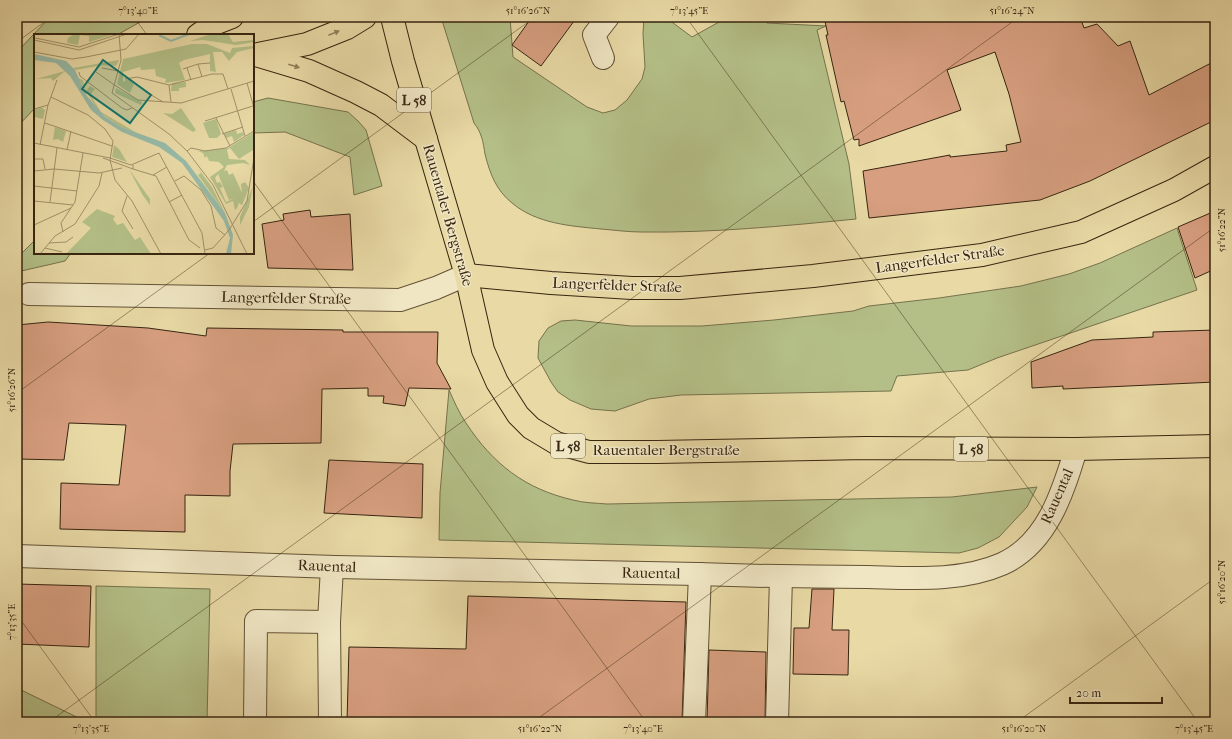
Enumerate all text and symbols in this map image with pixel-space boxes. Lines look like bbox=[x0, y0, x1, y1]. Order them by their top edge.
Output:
text: 7°13'40"E bbox=[118, 5, 158, 17]
text: 51°16'26"N bbox=[506, 5, 551, 17]
text: 7°13'45"E bbox=[670, 5, 708, 17]
text: 51°16'24"N bbox=[989, 5, 1035, 17]
one-way arrow bbox=[329, 30, 341, 36]
inset map bbox=[34, 34, 254, 254]
one-way arrow bbox=[288, 63, 300, 69]
road number: L 58 bbox=[397, 88, 431, 112]
street label: Rauentaler Bergstraße bbox=[419, 142, 477, 289]
text: 51°16'22"N bbox=[1216, 207, 1228, 252]
street label: Langerfelder Straße bbox=[874, 241, 1006, 277]
street label: Langerfelder Straße bbox=[552, 274, 683, 296]
street label: Langerfelder Straße bbox=[221, 288, 352, 308]
text: 51°16'26"N bbox=[6, 367, 18, 412]
road number: L 58 bbox=[551, 434, 585, 458]
road number: L 58 bbox=[954, 437, 988, 461]
street label: Rauentaler Bergstraße bbox=[592, 441, 740, 459]
street label: Rauental bbox=[1037, 465, 1077, 527]
street label: Rauental bbox=[297, 556, 357, 576]
text: 51°16'20"N bbox=[1216, 559, 1228, 604]
street label: Rauental bbox=[621, 563, 681, 583]
text: 7°13'35"E bbox=[6, 604, 18, 640]
scale bar bbox=[1070, 679, 1162, 705]
text: 20 m bbox=[1076, 686, 1101, 700]
text: 7°13'35"E bbox=[73, 723, 109, 735]
text: 51°16'22"N bbox=[518, 723, 563, 735]
text: 7°13'40"E bbox=[623, 723, 663, 735]
text: 51°16'20"N bbox=[1002, 723, 1047, 735]
text: 7°13'45"E bbox=[1175, 723, 1213, 735]

